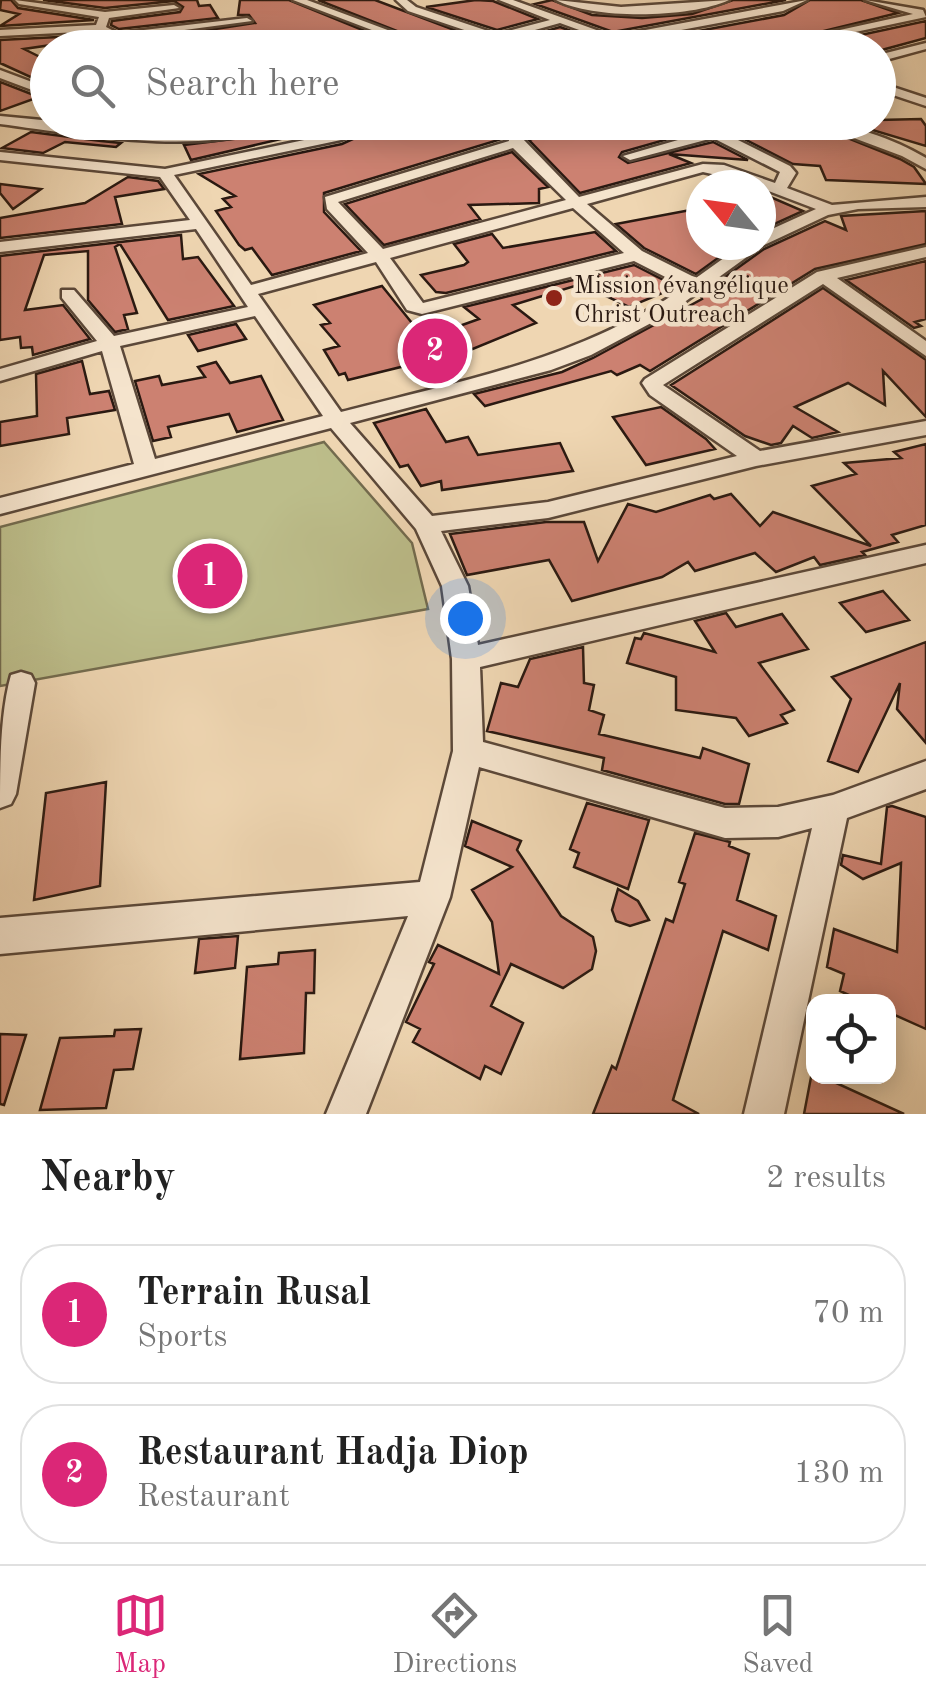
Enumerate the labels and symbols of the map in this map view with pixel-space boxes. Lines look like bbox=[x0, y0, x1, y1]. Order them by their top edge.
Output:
north arrow bbox=[686, 170, 776, 260]
place label: Mission évangélique Christ Outreach bbox=[574, 274, 789, 328]
marker: Mission évangélique Christ Outreach bbox=[543, 287, 565, 309]
pin: 2 bbox=[402, 314, 468, 388]
pin: 1 bbox=[178, 538, 242, 614]
your location bbox=[440, 593, 491, 644]

